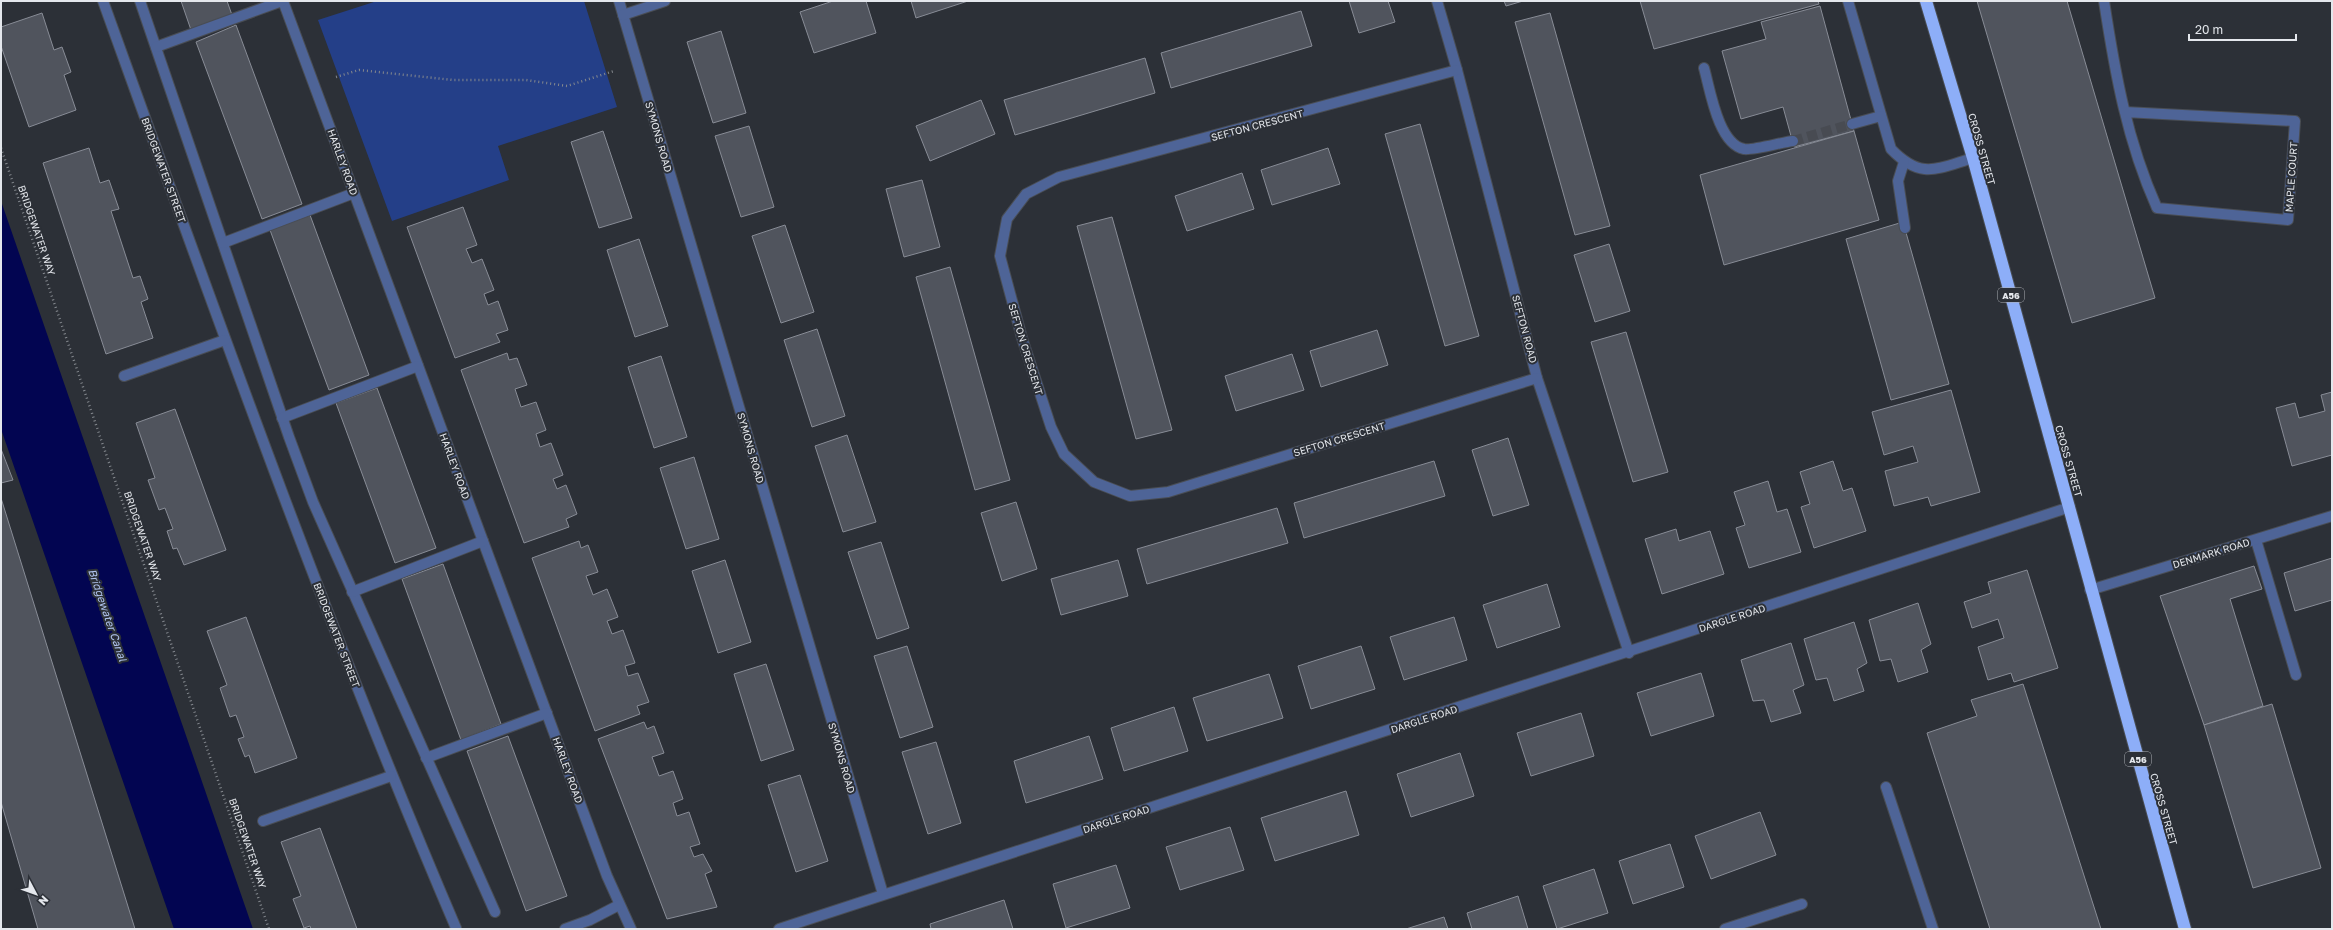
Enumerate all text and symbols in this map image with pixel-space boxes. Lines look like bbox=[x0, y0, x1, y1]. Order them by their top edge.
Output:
scale bar bbox=[2189, 16, 2296, 42]
text: 20 m bbox=[2195, 22, 2223, 37]
street label: SYMONS ROAD bbox=[643, 100, 675, 174]
street label: SEFTON CRESCENT bbox=[1210, 107, 1304, 143]
street label: CROSS STREET bbox=[1966, 112, 1998, 186]
street label: BRIDGEWATER STREET bbox=[139, 116, 189, 224]
street label: HARLEY ROAD bbox=[325, 127, 361, 197]
street label: MAPLE COURT bbox=[2283, 141, 2299, 213]
street label: BRIDGEWATER WAY bbox=[16, 183, 58, 277]
road number: A56 bbox=[1998, 288, 2024, 302]
street label: SEFTON ROAD bbox=[1510, 294, 1540, 364]
street label: SEFTON CRESCENT bbox=[1006, 302, 1046, 396]
street label: SYMONS ROAD bbox=[735, 411, 767, 485]
street label: SEFTON CRESCENT bbox=[1292, 419, 1386, 459]
street label: CROSS STREET bbox=[2053, 424, 2085, 498]
street label: HARLEY ROAD bbox=[437, 431, 473, 501]
street label: BRIDGEWATER WAY bbox=[122, 489, 164, 583]
street label: DENMARK ROAD bbox=[2171, 536, 2251, 570]
water label: Bridgewater Canal bbox=[85, 567, 130, 664]
street label: BRIDGEWATER STREET bbox=[311, 581, 363, 689]
street label: DARGLE ROAD bbox=[1697, 602, 1767, 634]
street label: DARGLE ROAD bbox=[1389, 703, 1459, 735]
street label: SYMONS ROAD bbox=[826, 721, 858, 795]
street label: HARLEY ROAD bbox=[550, 735, 586, 805]
road number: A56 bbox=[2125, 752, 2151, 766]
street label: CROSS STREET bbox=[2148, 772, 2180, 846]
street label: BRIDGEWATER WAY bbox=[227, 796, 269, 890]
street label: DARGLE ROAD bbox=[1081, 803, 1151, 835]
north arrow bbox=[16, 874, 56, 914]
text: N bbox=[36, 893, 52, 908]

